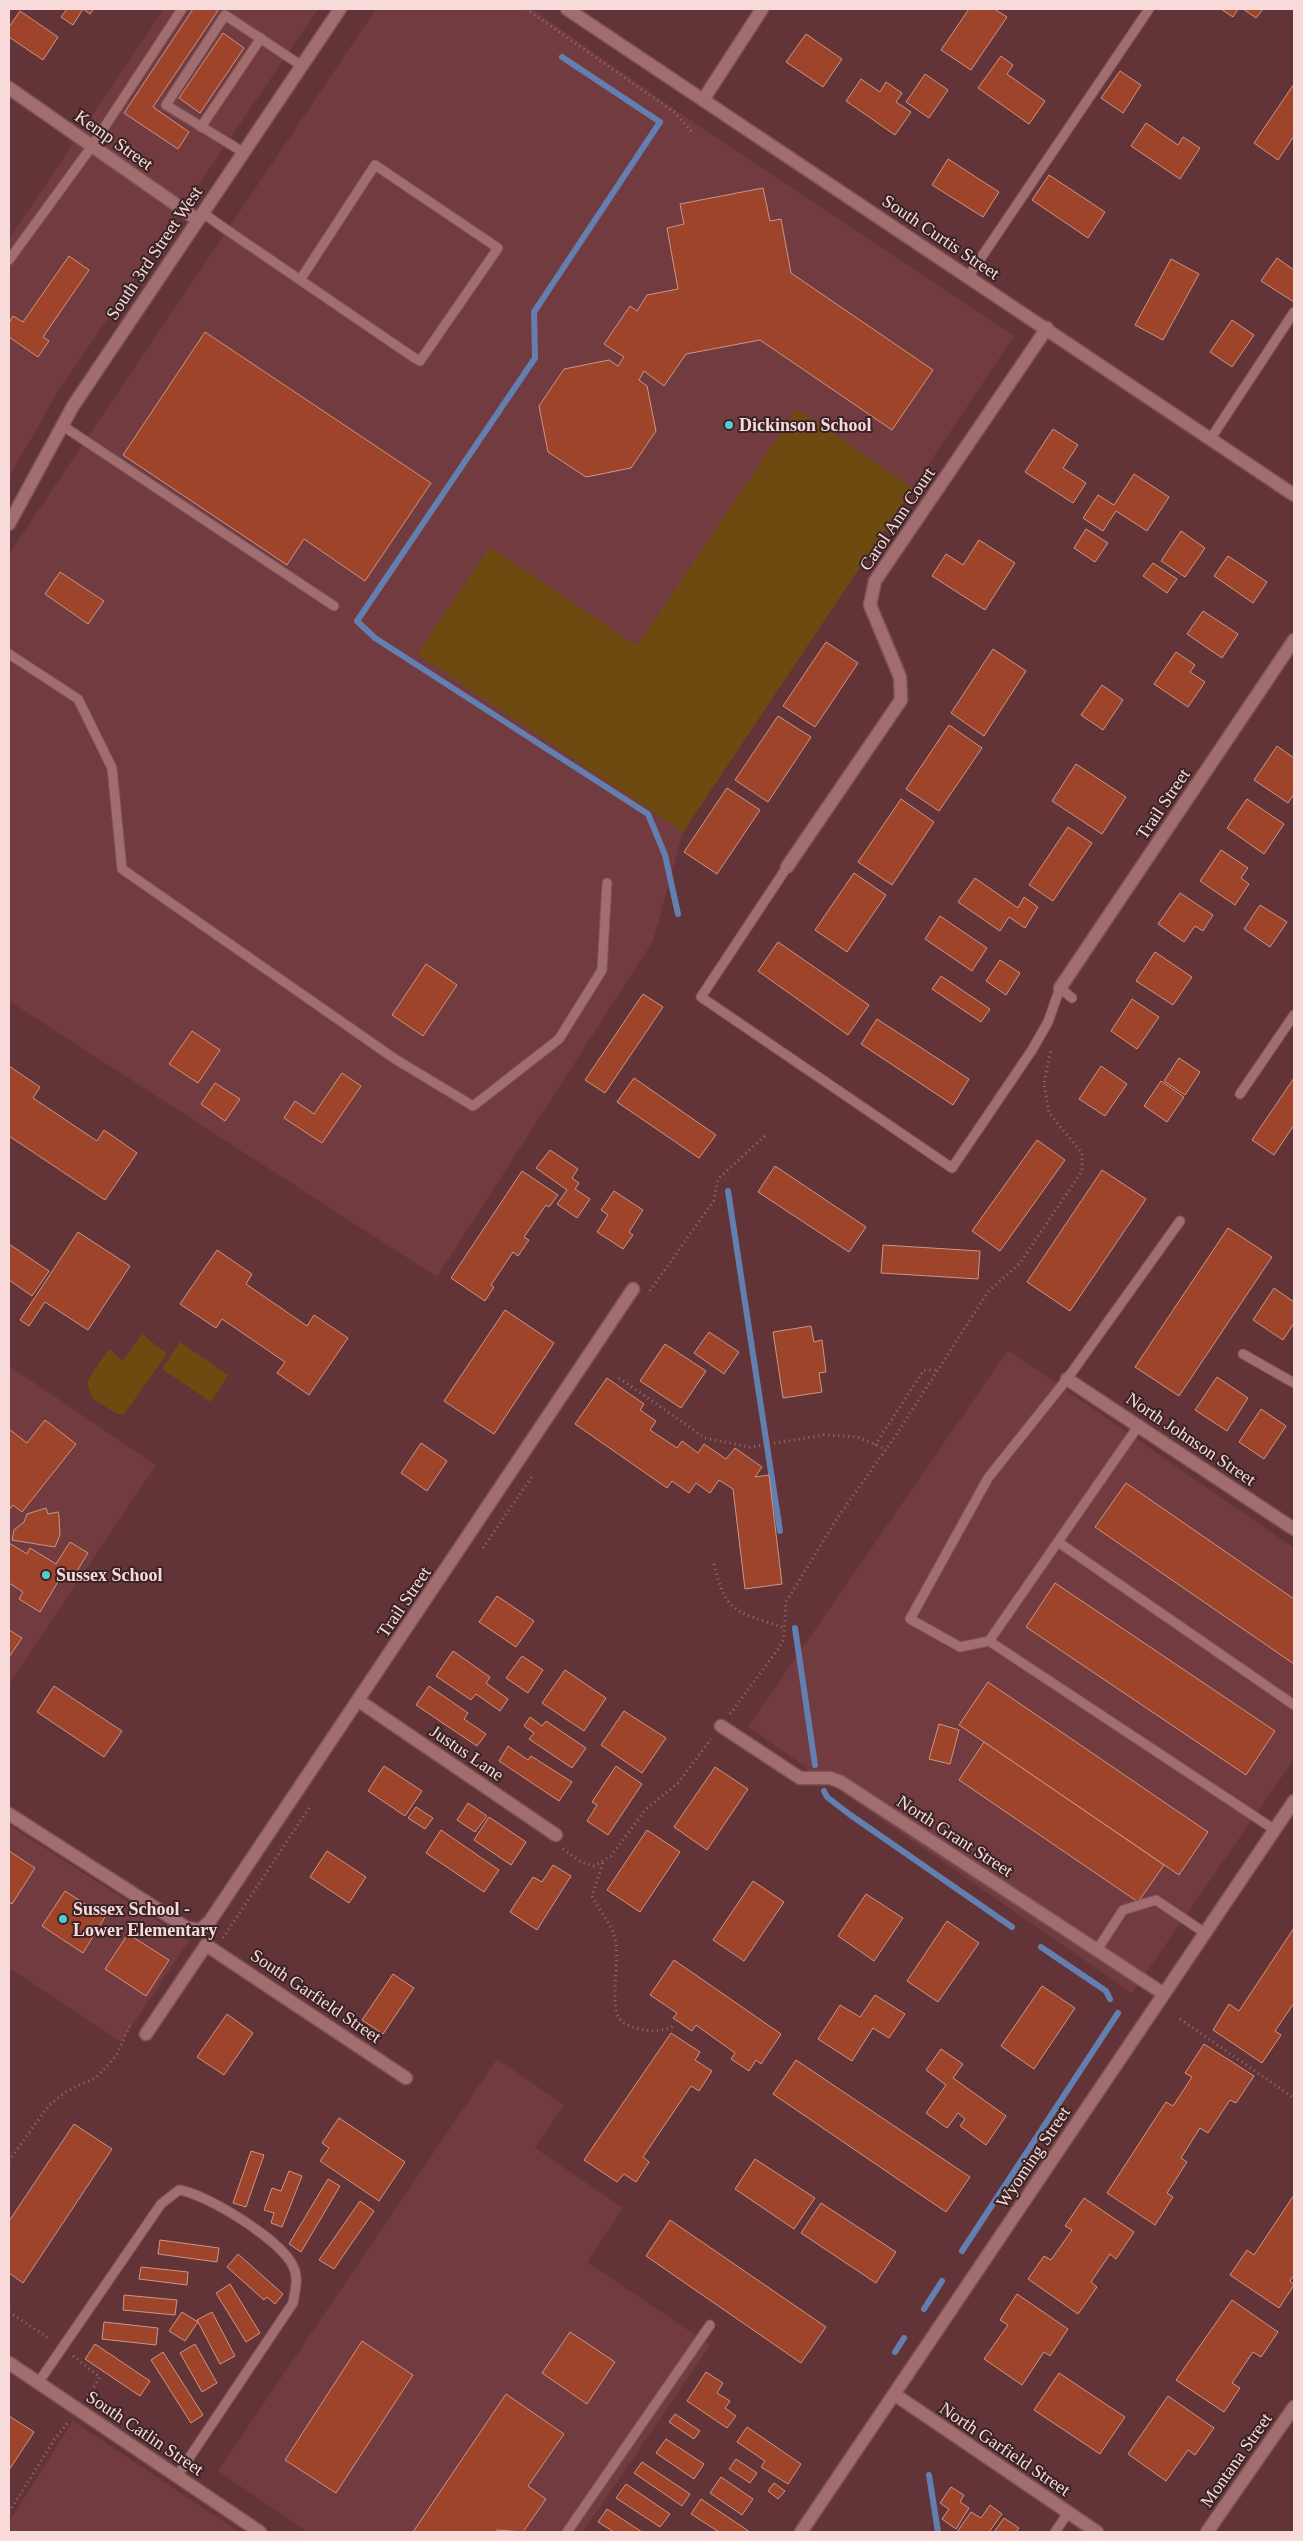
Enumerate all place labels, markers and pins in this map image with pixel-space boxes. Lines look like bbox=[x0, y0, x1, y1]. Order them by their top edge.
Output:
place label: Dickinson School bbox=[739, 415, 872, 435]
marker: Dickinson School bbox=[723, 419, 735, 431]
place label: Sussex School bbox=[56, 1565, 163, 1585]
marker: Sussex School bbox=[40, 1569, 52, 1581]
place label: Sussex School - Lower Elementary bbox=[73, 1899, 217, 1940]
marker: Sussex School - Lower Elementary bbox=[57, 1913, 69, 1925]

